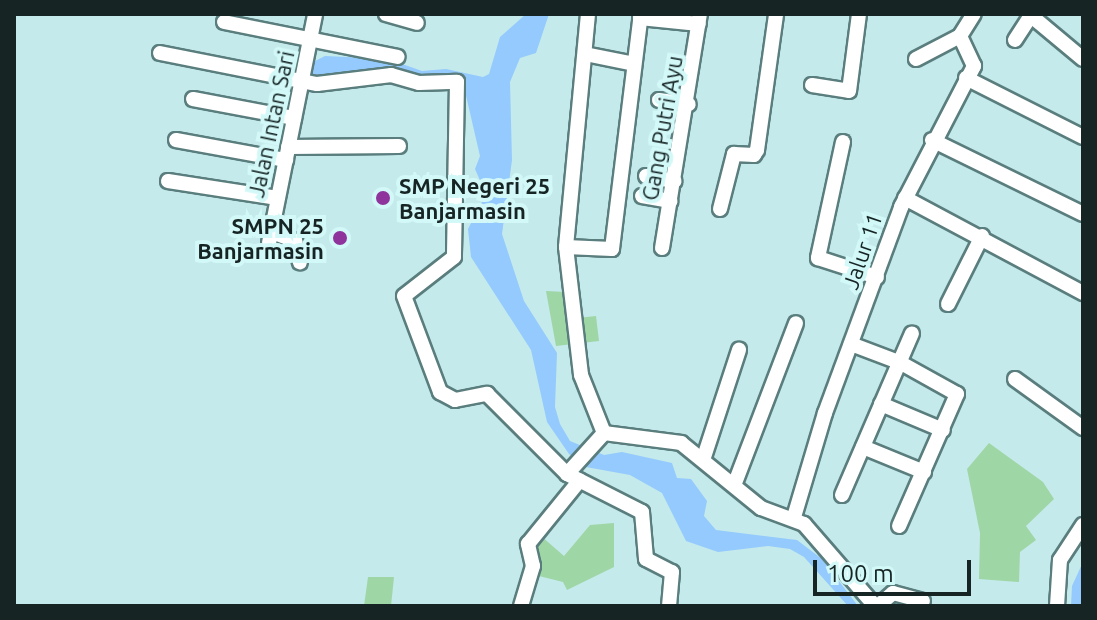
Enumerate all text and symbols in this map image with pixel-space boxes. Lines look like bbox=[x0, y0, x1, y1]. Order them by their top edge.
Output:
street label: Jalan Intan Sari bbox=[243, 48, 299, 200]
street label: Gang Putri Ayu bbox=[636, 54, 688, 202]
place label: SMP Negeri 25 Banjarmasin bbox=[399, 172, 550, 224]
marker: SMP Negeri 25 Banjarmasin bbox=[374, 189, 392, 207]
street label: Jalur 11 bbox=[837, 210, 887, 292]
place label: SMPN 25 Banjarmasin bbox=[197, 212, 324, 264]
marker: SMPN 25 Banjarmasin bbox=[331, 229, 349, 247]
scale bar bbox=[817, 544, 975, 594]
text: 100 m bbox=[827, 560, 894, 587]

